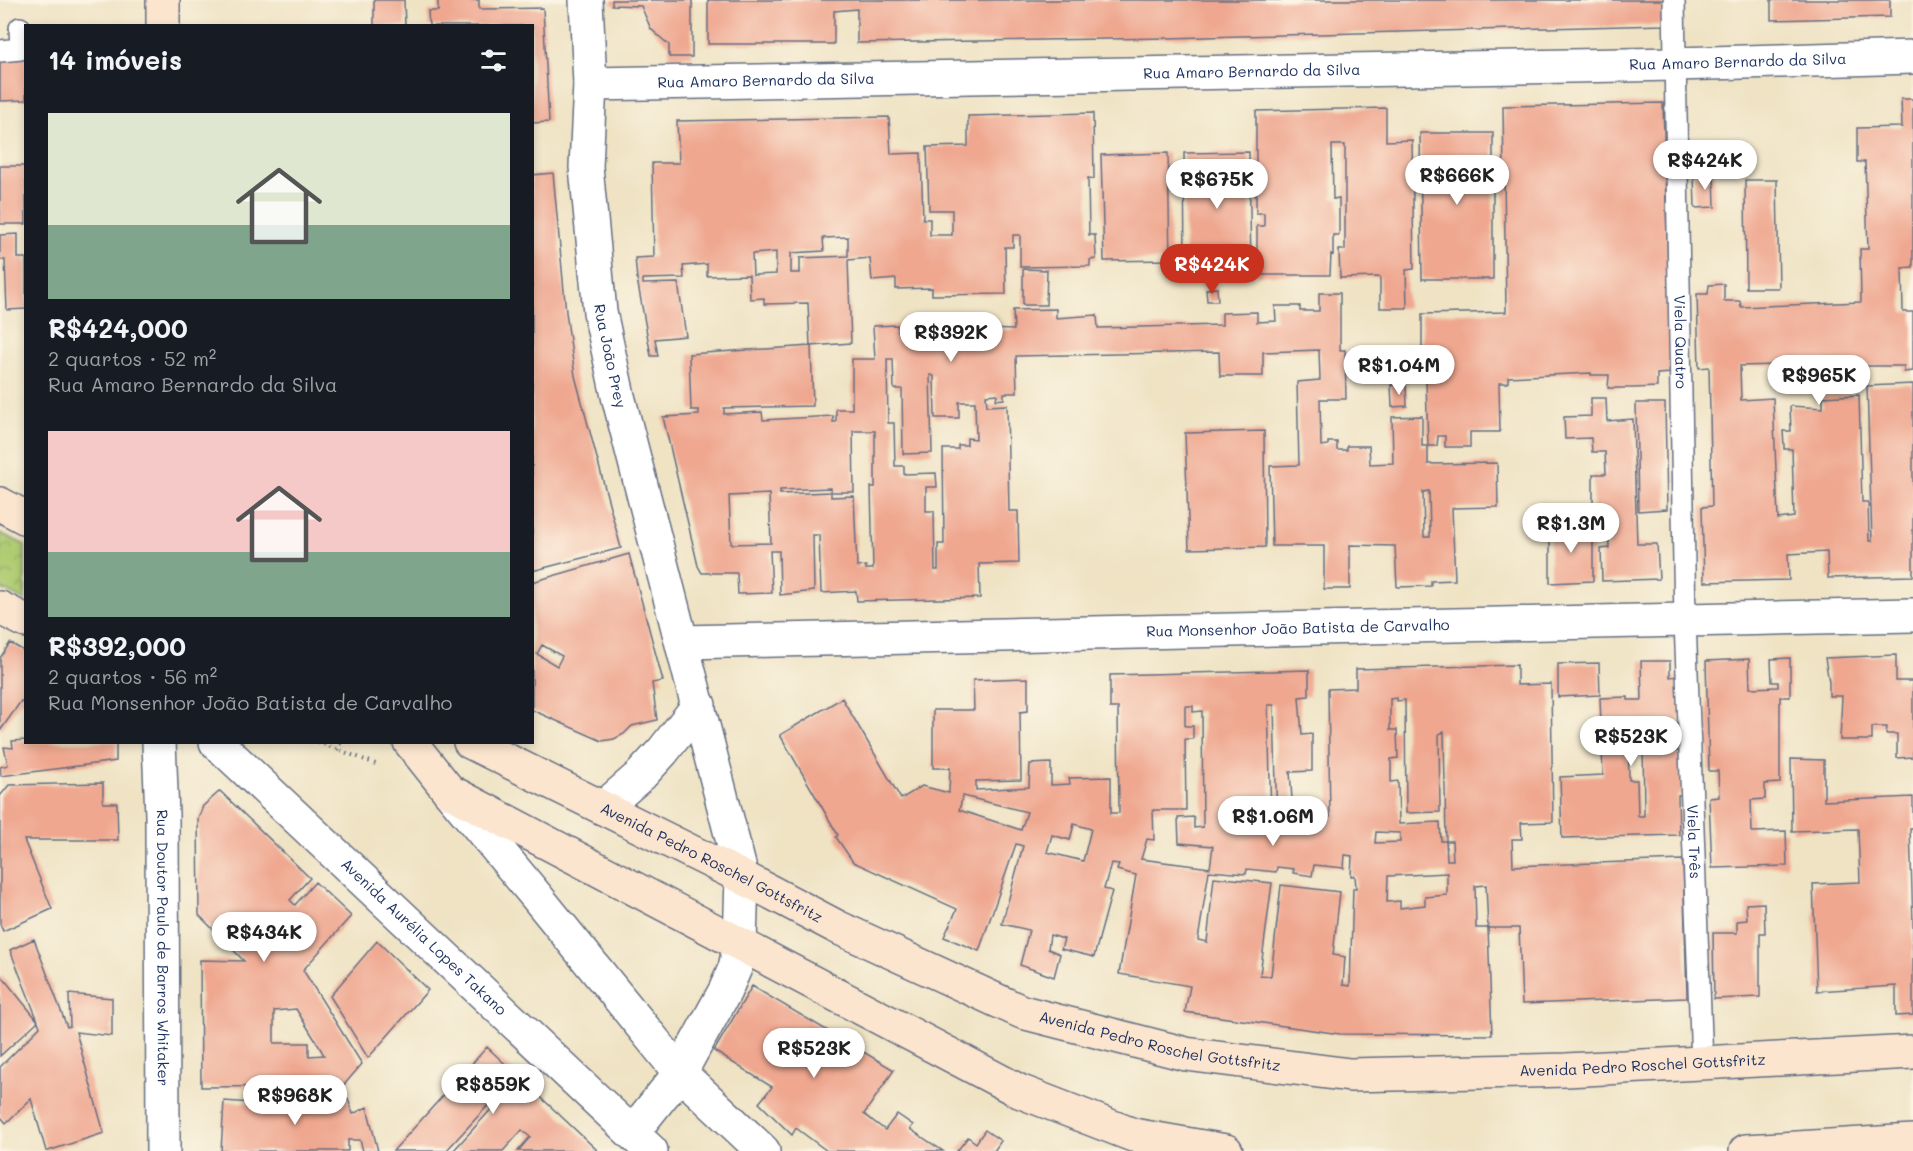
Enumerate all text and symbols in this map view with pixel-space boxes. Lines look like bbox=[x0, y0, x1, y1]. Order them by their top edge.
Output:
text: 14 imóveis bbox=[48, 43, 182, 77]
icon: filters bbox=[477, 44, 510, 77]
street label: Rua Amaro Bernardo da Silva bbox=[1629, 48, 1847, 74]
street label: Rua Amaro Bernardo da Silva bbox=[1143, 59, 1361, 83]
street label: Rua Amaro Bernardo da Silva bbox=[657, 68, 875, 92]
pin: R$424K bbox=[1656, 140, 1754, 191]
text: R$424K bbox=[1667, 146, 1743, 172]
icon: home bbox=[225, 152, 333, 260]
pin: R$666K bbox=[1408, 155, 1506, 206]
pin: R$675K bbox=[1168, 159, 1266, 210]
text: R$666K bbox=[1419, 161, 1495, 187]
text: R$675K bbox=[1180, 165, 1254, 191]
pin: R$424K bbox=[1163, 244, 1261, 295]
text: R$424K bbox=[1174, 250, 1250, 276]
street label: Viela Quatro bbox=[1670, 295, 1692, 389]
street label: Rua João Prey bbox=[590, 303, 632, 410]
text: R$424,000 bbox=[48, 311, 188, 345]
pin: R$392K bbox=[902, 312, 1000, 363]
text: R$392K bbox=[914, 318, 988, 344]
text: 2 quartos · 52 m² bbox=[48, 345, 216, 371]
pin: R$1.04M bbox=[1344, 345, 1454, 396]
text: R$1.04M bbox=[1358, 351, 1440, 377]
pin: R$965K bbox=[1770, 355, 1868, 406]
text: R$965K bbox=[1781, 361, 1857, 387]
text: Rua Amaro Bernardo da Silva bbox=[48, 371, 338, 397]
icon: home bbox=[225, 470, 333, 578]
pin: R$1.3M bbox=[1522, 503, 1620, 554]
text: R$1.3M bbox=[1536, 509, 1606, 535]
street label: Rua Monsenhor João Batista de Carvalho bbox=[1146, 614, 1450, 641]
text: R$392,000 bbox=[48, 629, 186, 663]
text: 2 quartos · 56 m² bbox=[48, 663, 217, 689]
text: Rua Monsenhor João Batista de Carvalho bbox=[48, 689, 452, 715]
pin: R$523K bbox=[1582, 716, 1680, 767]
text: R$523K bbox=[1594, 722, 1668, 748]
pin: R$1.06M bbox=[1218, 796, 1328, 847]
street label: Avenida Pedro Roschel Gottsfritz bbox=[597, 797, 826, 927]
text: R$1.06M bbox=[1232, 802, 1314, 828]
street label: Viela Três bbox=[1683, 804, 1706, 879]
street label: Rua Doutor Paulo de Barros Whitaker bbox=[153, 809, 174, 1086]
street label: Avenida Aurélia Lopes Takano bbox=[337, 854, 512, 1019]
pin: R$434K bbox=[215, 912, 313, 963]
text: R$434K bbox=[226, 918, 302, 944]
street label: Avenida Pedro Roschel Gottsfritz bbox=[1037, 1006, 1282, 1075]
pin: R$523K bbox=[765, 1028, 863, 1079]
text: R$523K bbox=[777, 1034, 851, 1060]
street label: Avenida Pedro Roschel Gottsfritz bbox=[1519, 1049, 1766, 1080]
pin: R$859K bbox=[444, 1064, 542, 1115]
text: R$859K bbox=[455, 1070, 531, 1096]
pin: R$968K bbox=[246, 1075, 344, 1126]
text: R$968K bbox=[257, 1081, 333, 1107]

